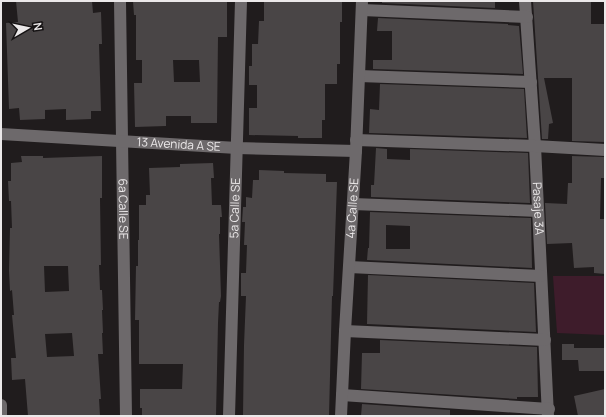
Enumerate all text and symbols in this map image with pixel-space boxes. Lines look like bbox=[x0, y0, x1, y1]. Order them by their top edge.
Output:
north arrow bbox=[8, 8, 48, 48]
text: N bbox=[30, 21, 46, 32]
street label: 13 Avenida A SE bbox=[136, 133, 221, 155]
street label: 5a Calle SE bbox=[225, 177, 244, 239]
street label: 4a Calle SE bbox=[342, 177, 362, 239]
street label: 6a Calle SE bbox=[115, 178, 132, 240]
street label: Pasaje 3A bbox=[529, 182, 548, 236]

